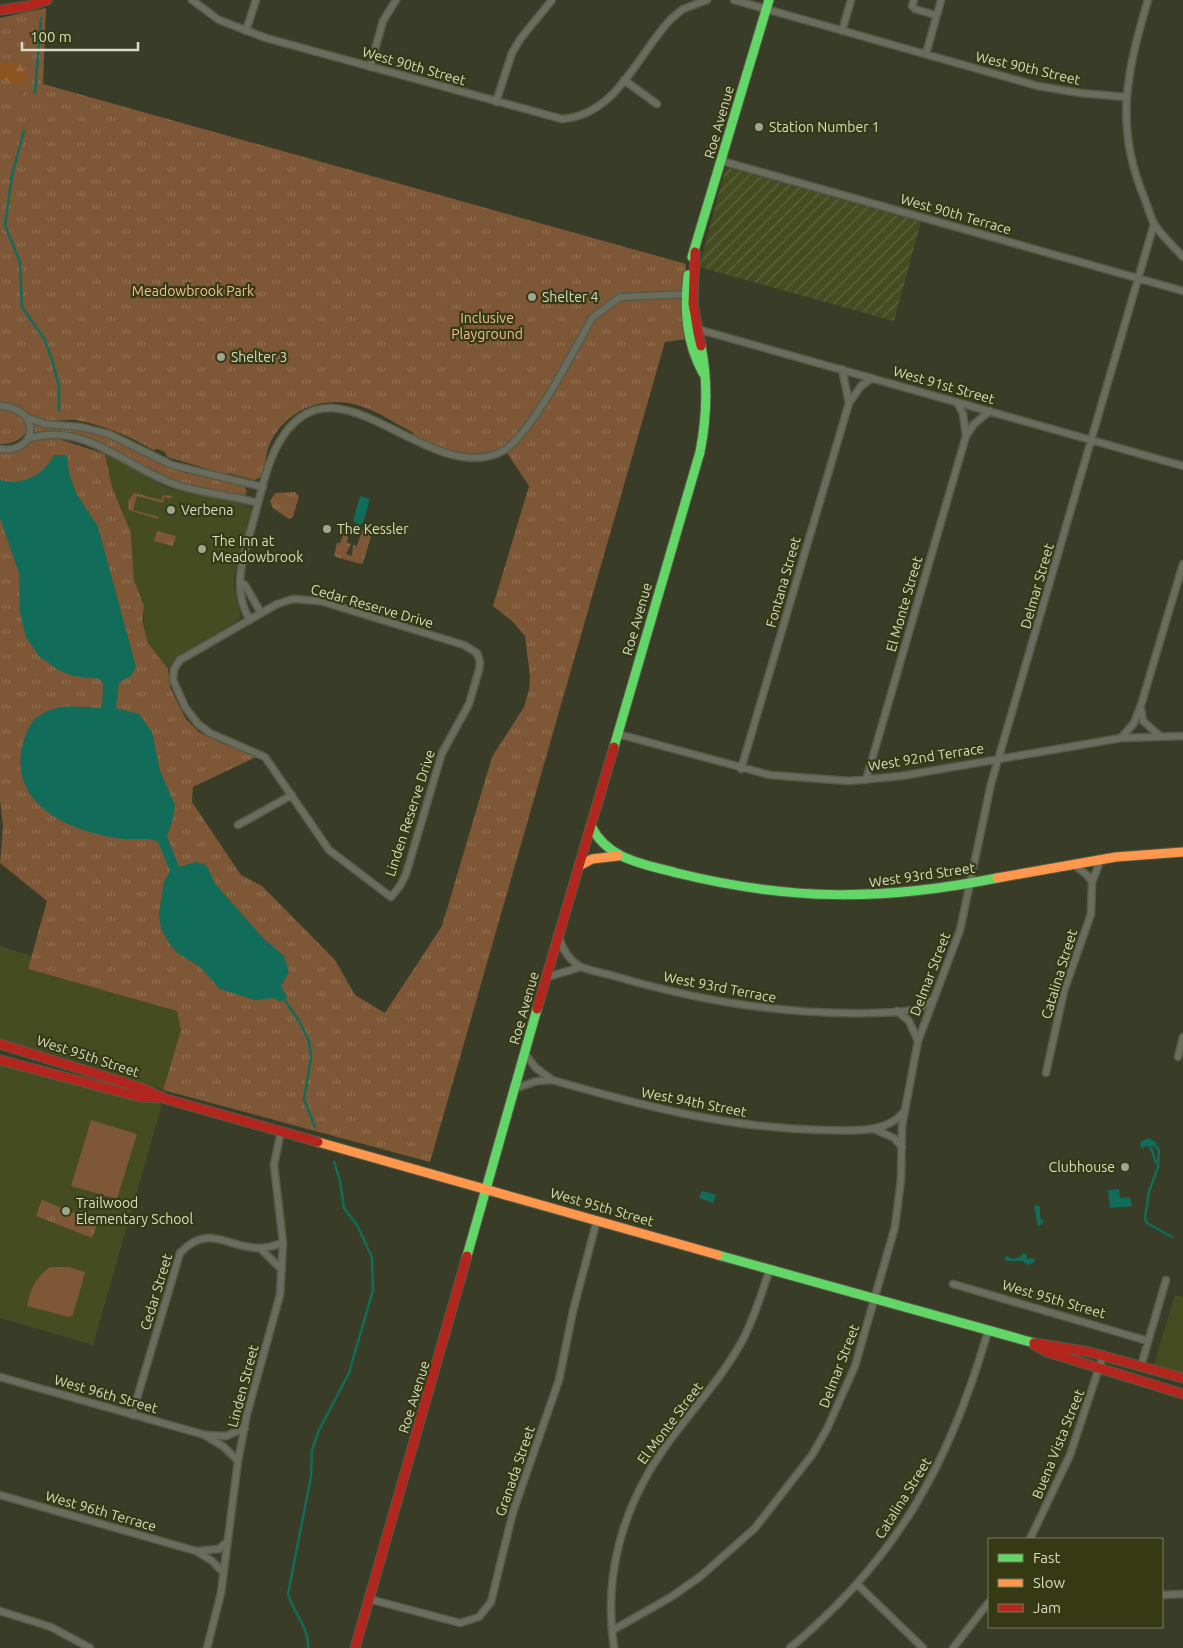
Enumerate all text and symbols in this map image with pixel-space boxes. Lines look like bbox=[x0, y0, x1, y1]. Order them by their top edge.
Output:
scale bar bbox=[22, 20, 139, 52]
text: 100 m bbox=[30, 28, 72, 45]
street label: West 90th Street bbox=[360, 44, 468, 89]
street label: West 90th Street bbox=[974, 48, 1082, 88]
street label: Roe Avenue bbox=[701, 84, 737, 160]
place label: Station Number 1 bbox=[769, 119, 880, 135]
marker: Station Number 1 bbox=[753, 121, 765, 133]
street label: West 90th Terrace bbox=[899, 191, 1013, 237]
park label: Meadowbrook Park bbox=[132, 283, 254, 299]
place label: Shelter 4 bbox=[542, 289, 598, 305]
marker: Shelter 4 bbox=[526, 291, 538, 303]
park label: Inclusive Playground bbox=[451, 310, 523, 342]
place label: Shelter 3 bbox=[231, 349, 287, 365]
marker: Shelter 3 bbox=[215, 351, 227, 363]
street label: West 91st Street bbox=[891, 363, 997, 407]
place label: Verbena bbox=[181, 502, 234, 518]
marker: Verbena bbox=[165, 504, 177, 516]
place label: The Kessler bbox=[337, 521, 409, 537]
marker: The Kessler bbox=[321, 523, 333, 535]
place label: The Inn at Meadowbrook bbox=[212, 533, 303, 565]
street label: Fontana Street bbox=[762, 534, 804, 629]
street label: Delmar Street bbox=[1017, 541, 1057, 631]
marker: The Inn at Meadowbrook bbox=[196, 543, 208, 555]
street label: El Monte Street bbox=[883, 554, 925, 654]
street label: Cedar Reserve Drive bbox=[309, 581, 435, 631]
street label: Roe Avenue bbox=[619, 581, 655, 657]
street label: West 92nd Terrace bbox=[867, 740, 985, 774]
street label: Linden Reserve Drive bbox=[382, 748, 438, 878]
street label: West 93rd Street bbox=[868, 860, 976, 890]
street label: Catalina Street bbox=[1038, 927, 1080, 1021]
street label: Delmar Street bbox=[907, 930, 953, 1018]
street label: West 93rd Terrace bbox=[662, 968, 778, 1006]
street label: Roe Avenue bbox=[506, 970, 542, 1046]
street label: West 95th Street bbox=[35, 1032, 142, 1080]
street label: West 94th Street bbox=[640, 1084, 748, 1120]
place label: Clubhouse bbox=[1049, 1159, 1115, 1175]
marker: Clubhouse bbox=[1119, 1161, 1131, 1173]
street label: West 95th Street bbox=[548, 1185, 656, 1230]
place label: Trailwood Elementary School bbox=[76, 1195, 194, 1227]
marker: Trailwood Elementary School bbox=[60, 1205, 72, 1217]
street label: Cedar Street bbox=[137, 1251, 175, 1332]
street label: West 95th Street bbox=[1000, 1277, 1108, 1322]
street label: Delmar Street bbox=[816, 1322, 862, 1410]
street label: Linden Street bbox=[224, 1343, 262, 1429]
street label: Roe Avenue bbox=[395, 1359, 433, 1435]
street label: West 96th Street bbox=[52, 1372, 160, 1417]
street label: El Monte Street bbox=[634, 1378, 706, 1467]
street label: Buena Vista Street bbox=[1029, 1386, 1087, 1501]
street label: Granada Street bbox=[492, 1423, 538, 1518]
street label: Catalina Street bbox=[872, 1454, 935, 1542]
street label: West 96th Terrace bbox=[44, 1488, 158, 1534]
legend bbox=[988, 1538, 1163, 1628]
text: Fast bbox=[1033, 1549, 1061, 1566]
text: Slow bbox=[1033, 1574, 1066, 1591]
text: Jam bbox=[1033, 1599, 1061, 1616]

